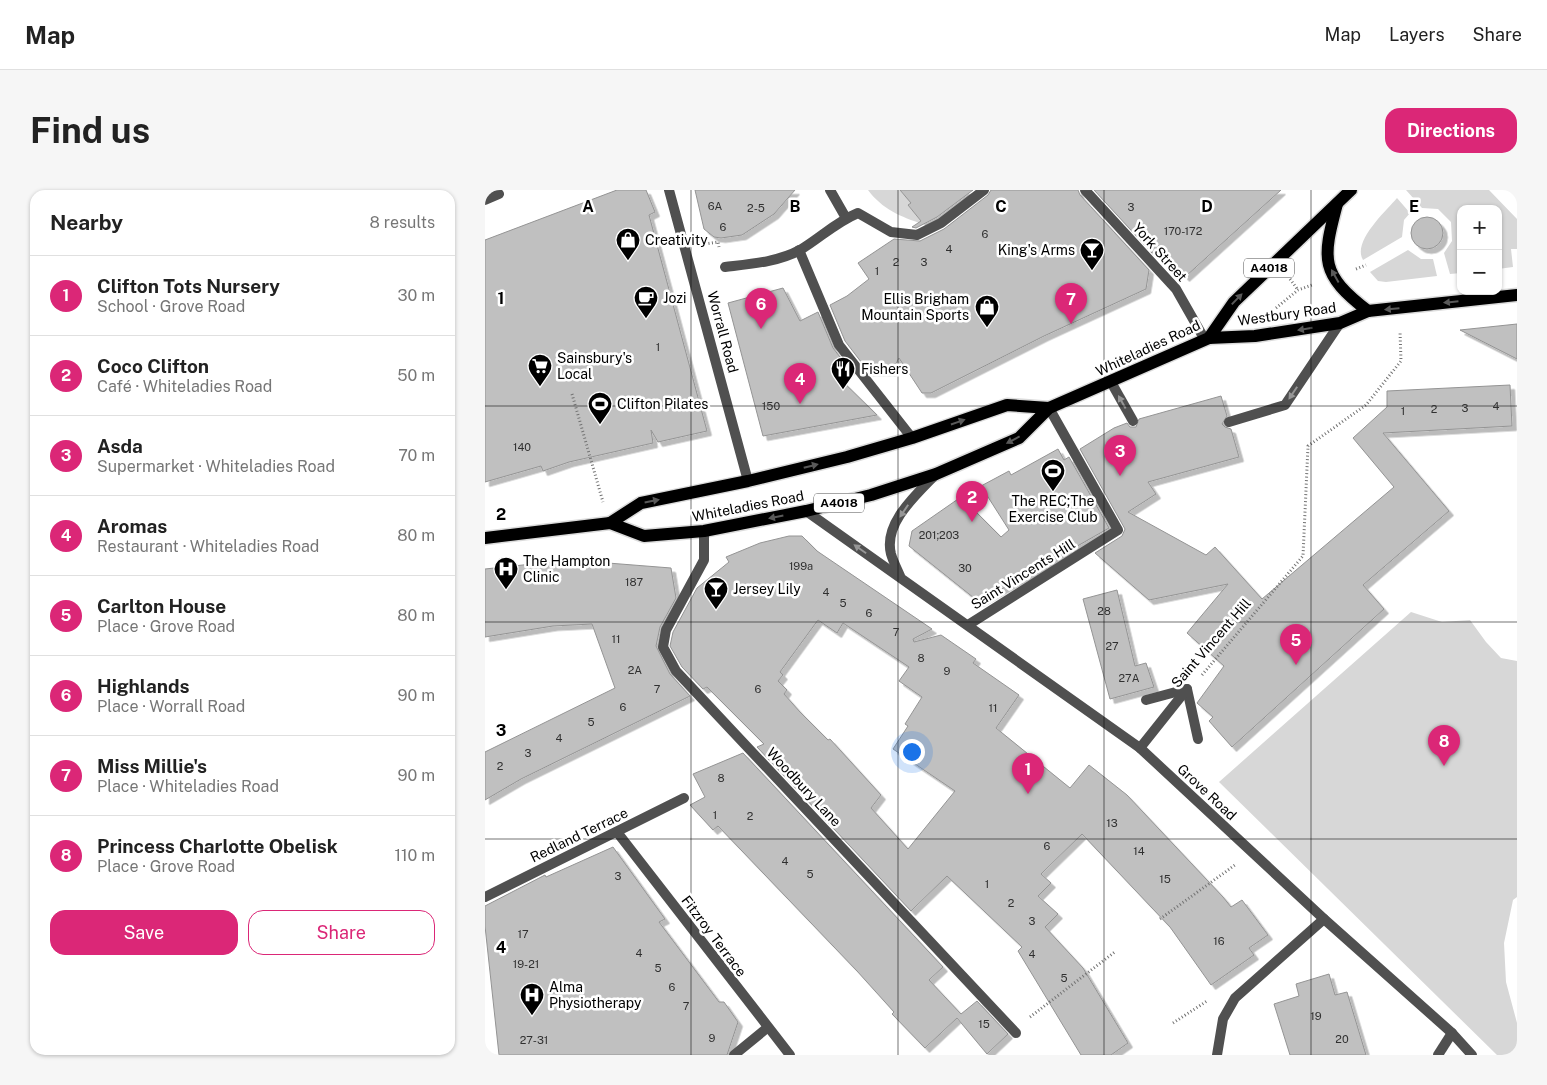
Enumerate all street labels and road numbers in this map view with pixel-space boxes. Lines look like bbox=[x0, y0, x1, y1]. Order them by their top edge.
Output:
street label: York Street bbox=[1130, 219, 1190, 285]
road number: A4018 bbox=[1244, 258, 1294, 278]
street label: Worrall Road bbox=[704, 289, 742, 375]
street label: Westbury Road bbox=[1237, 299, 1337, 329]
street label: Whiteladies Road bbox=[1093, 317, 1203, 379]
street label: Whiteladies Road bbox=[691, 487, 805, 525]
road number: A4018 bbox=[814, 494, 864, 512]
street label: Saint Vincents Hill bbox=[968, 536, 1078, 612]
street label: Saint Vincent Hill bbox=[1168, 595, 1254, 691]
street label: Woodbury Lane bbox=[763, 744, 845, 830]
street label: Grove Road bbox=[1174, 761, 1240, 823]
street label: Redland Terrace bbox=[528, 804, 630, 866]
street label: Fitzroy Terrace bbox=[678, 892, 750, 980]

